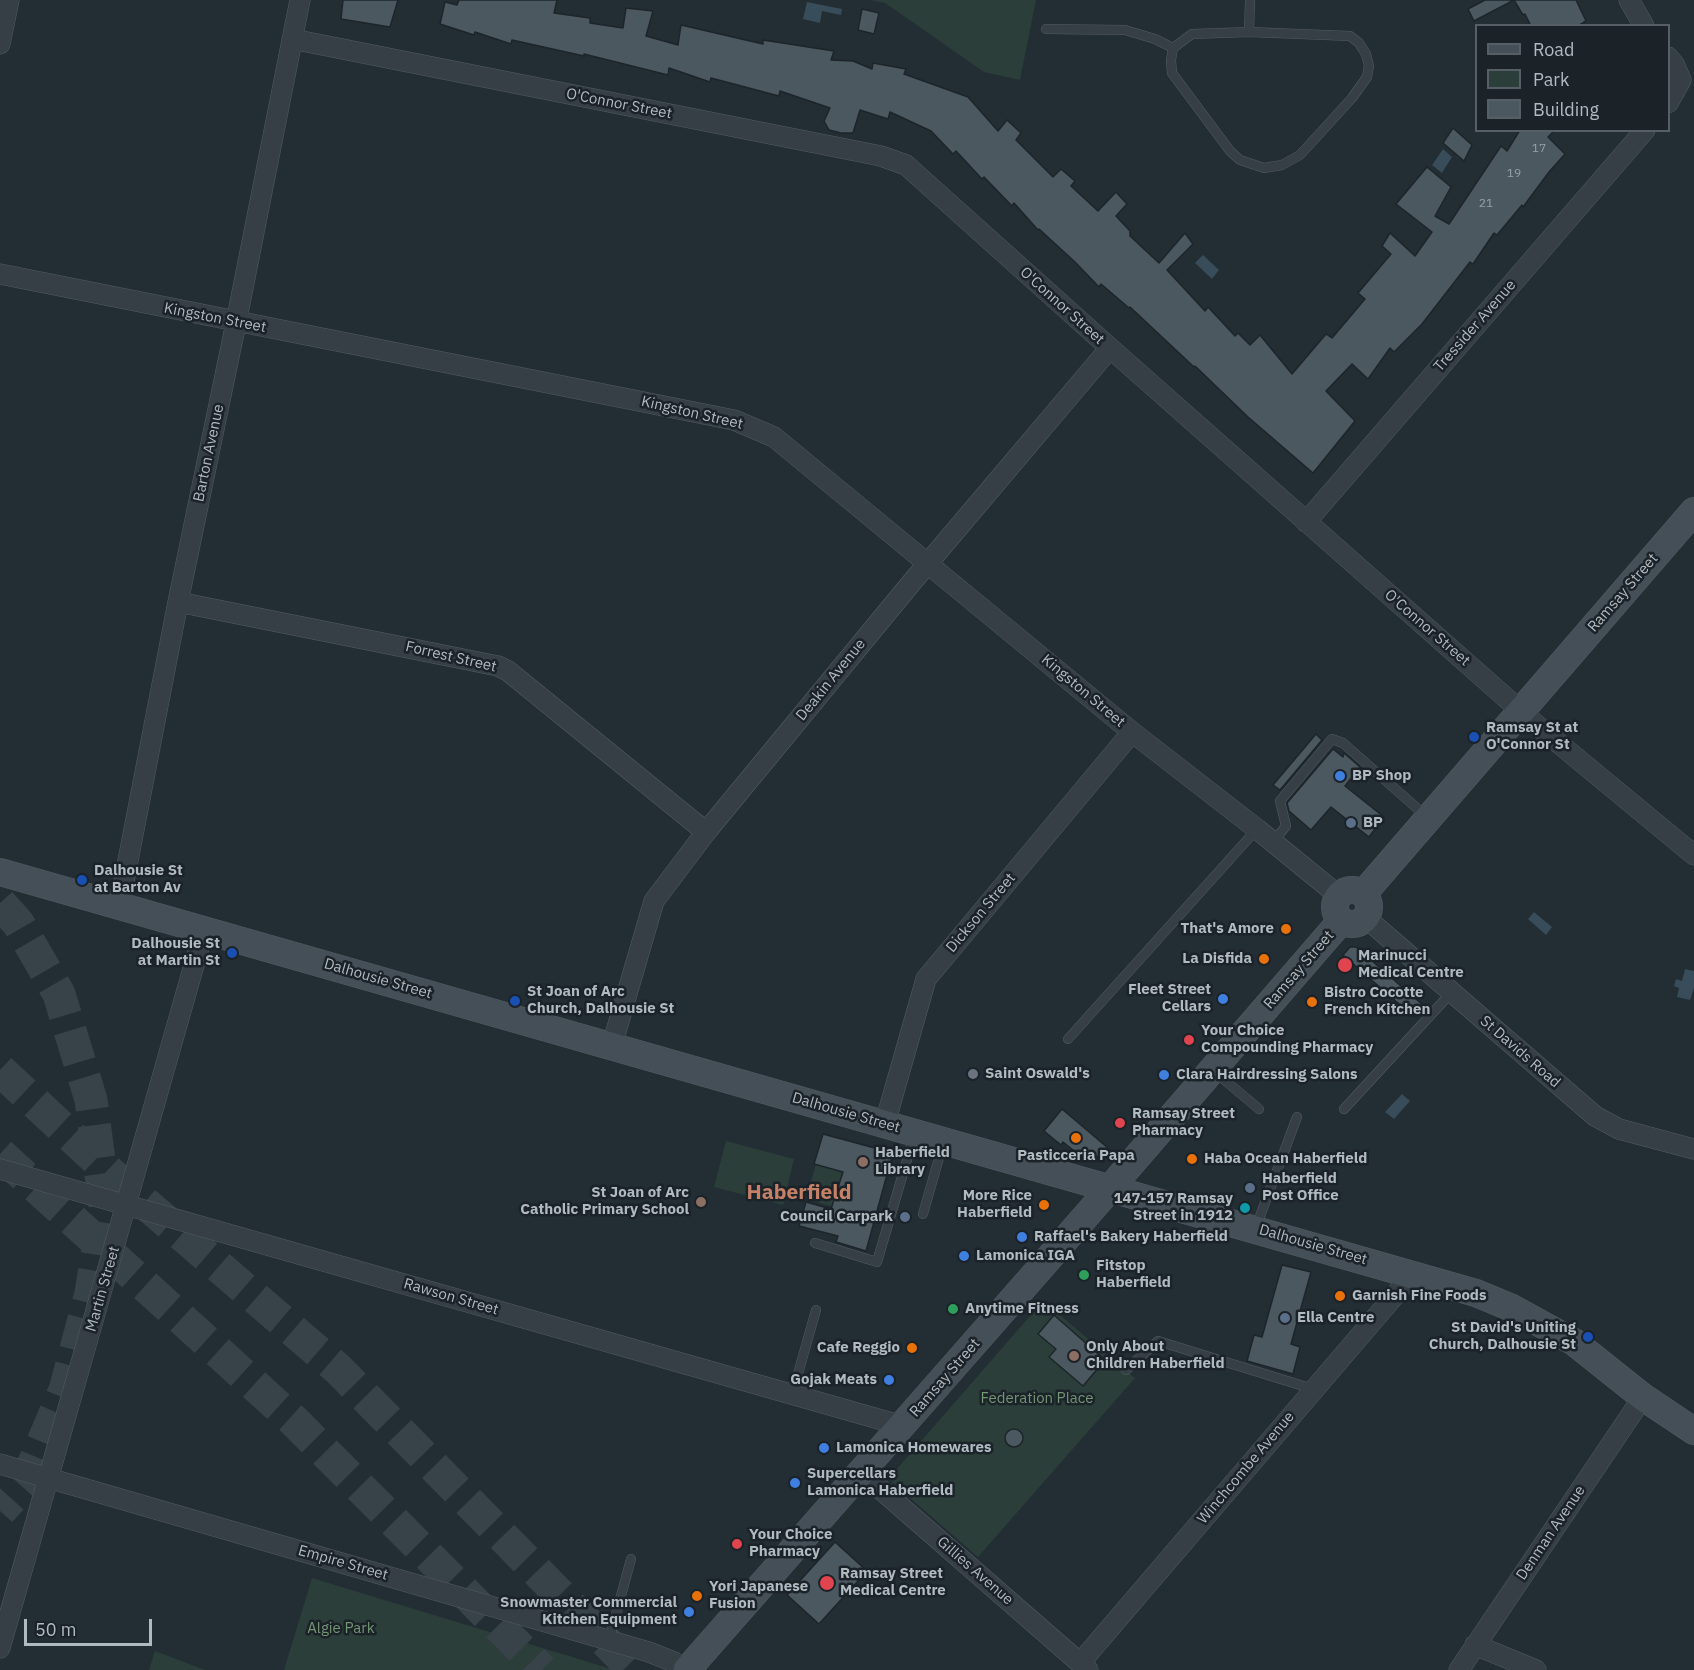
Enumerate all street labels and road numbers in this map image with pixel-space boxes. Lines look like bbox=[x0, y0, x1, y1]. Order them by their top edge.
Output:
street label: O'Connor Street bbox=[565, 85, 673, 123]
street label: O'Connor Street bbox=[1016, 263, 1108, 349]
street label: Tressider Avenue bbox=[1430, 276, 1520, 376]
street label: Kingston Street bbox=[162, 299, 268, 337]
street label: Kingston Street bbox=[639, 393, 745, 433]
street label: Barton Avenue bbox=[190, 403, 228, 503]
street label: Ramsay Street bbox=[1584, 550, 1662, 636]
street label: O'Connor Street bbox=[1381, 586, 1473, 670]
street label: Deakin Avenue bbox=[793, 635, 869, 725]
street label: Forrest Street bbox=[404, 638, 498, 676]
street label: Kingston Street bbox=[1037, 651, 1129, 731]
street label: Dickson Street bbox=[943, 870, 1019, 956]
street label: Ramsay Street bbox=[1260, 927, 1338, 1013]
street label: Dalhousie Street bbox=[322, 955, 434, 1003]
street label: St Davids Road bbox=[1476, 1012, 1564, 1092]
street label: Dalhousie Street bbox=[790, 1089, 902, 1137]
street label: Dalhousie Street bbox=[1257, 1221, 1369, 1269]
street label: Martin Street bbox=[82, 1244, 124, 1334]
street label: Rawson Street bbox=[402, 1275, 500, 1319]
street label: Ramsay Street bbox=[906, 1335, 984, 1421]
street label: Winchcombe Avenue bbox=[1194, 1408, 1298, 1528]
street label: Denman Avenue bbox=[1513, 1482, 1589, 1584]
street label: Gillies Avenue bbox=[933, 1533, 1017, 1609]
street label: Empire Street bbox=[296, 1542, 390, 1584]

